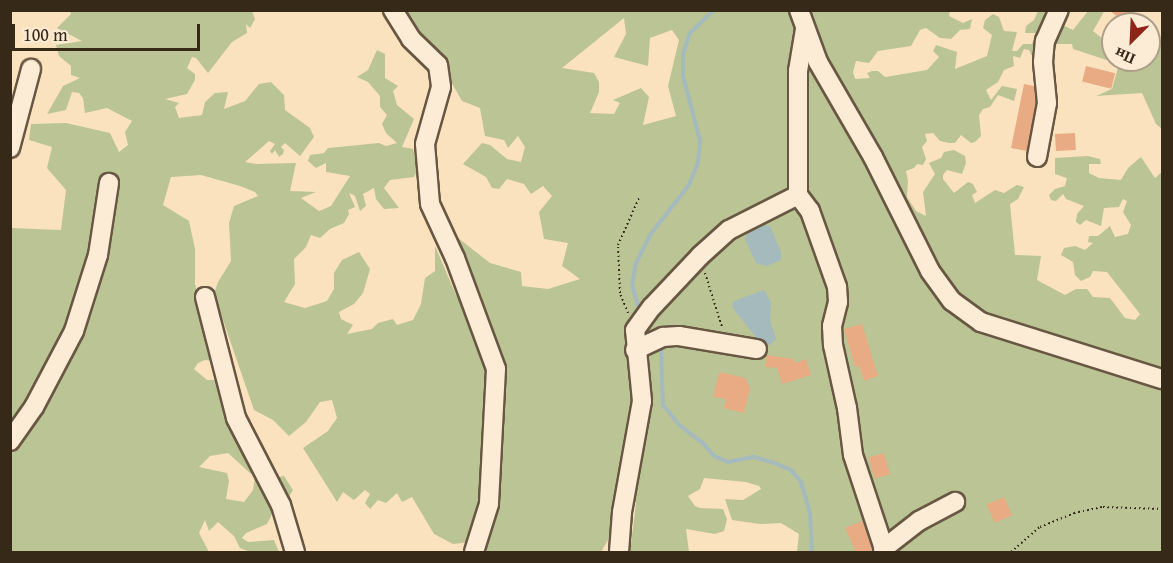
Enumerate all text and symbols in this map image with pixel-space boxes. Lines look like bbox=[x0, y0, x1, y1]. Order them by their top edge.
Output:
scale bar bbox=[15, 12, 202, 50]
north arrow bbox=[1101, 12, 1161, 72]
text: 100 m bbox=[23, 21, 68, 48]
text: Пн bbox=[1110, 41, 1139, 72]

